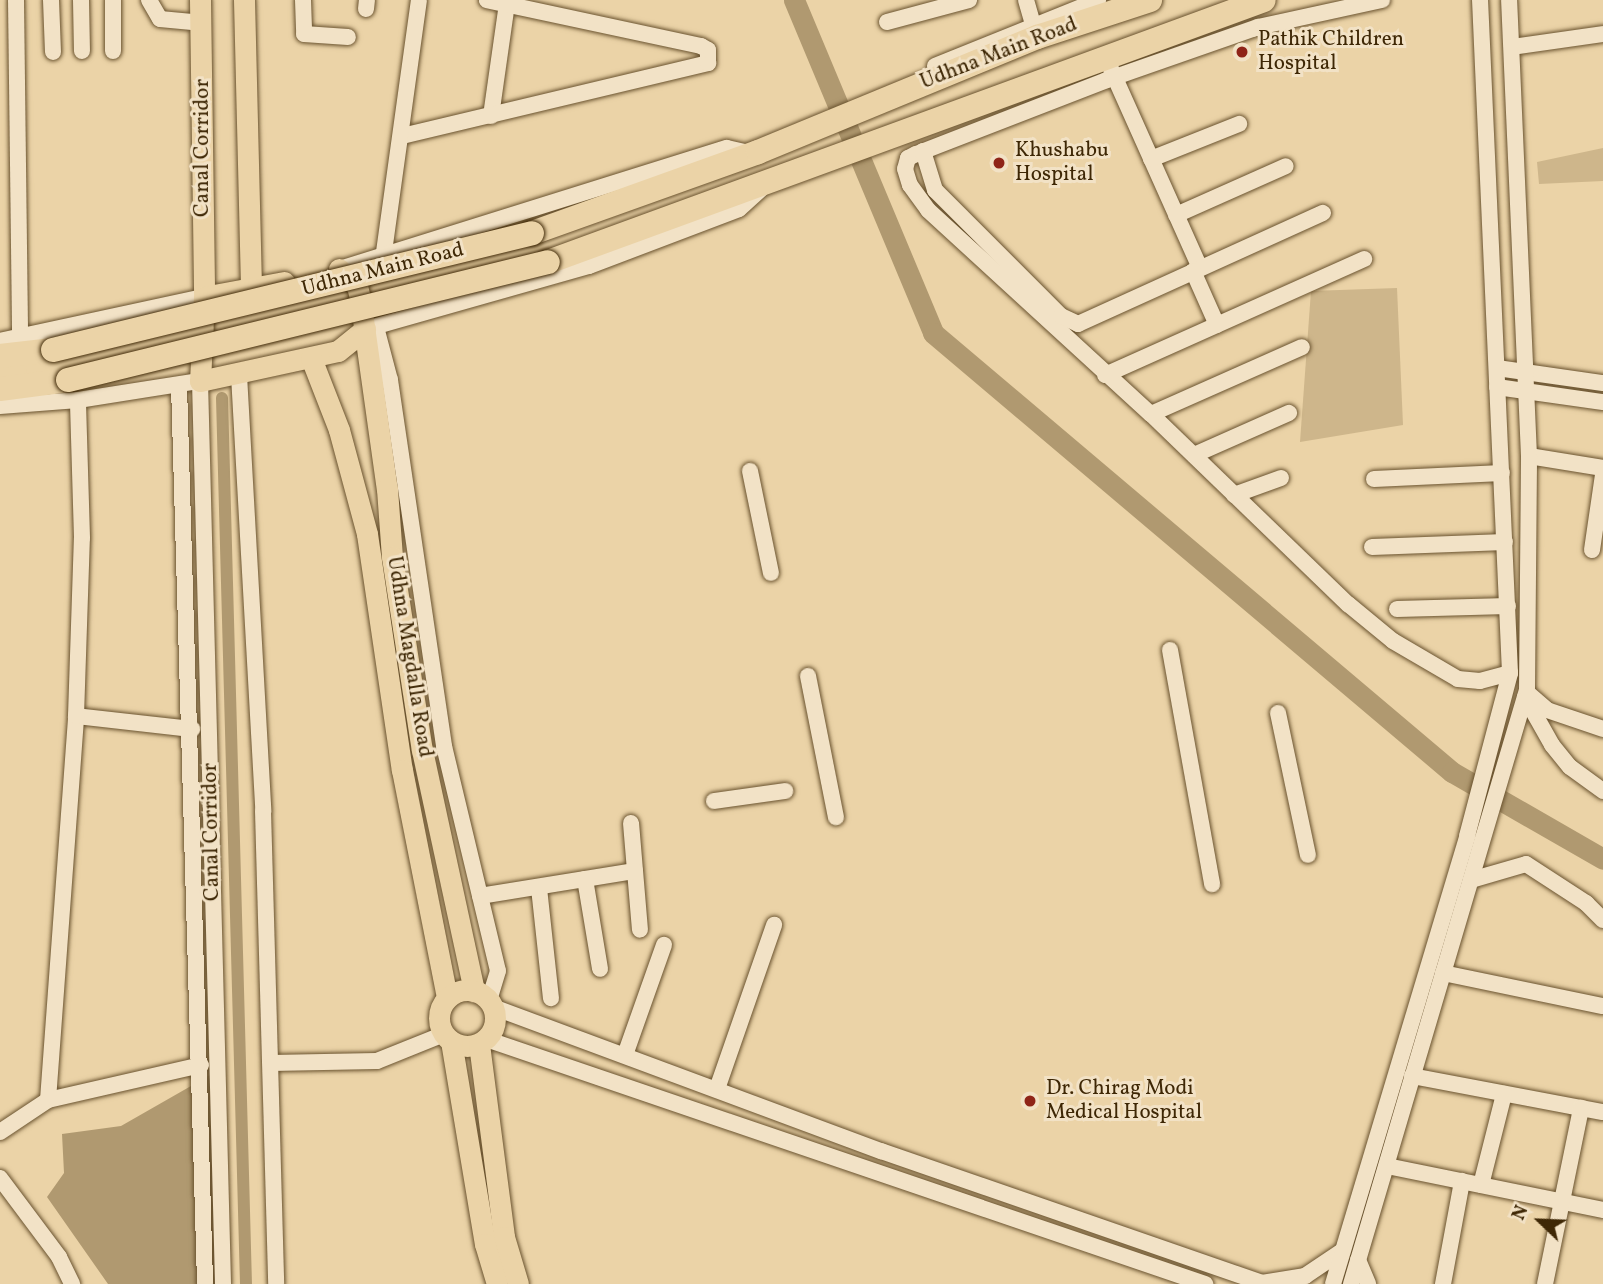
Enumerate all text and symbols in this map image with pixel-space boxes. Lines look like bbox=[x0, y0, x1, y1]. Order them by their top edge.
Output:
street label: Udhna Main Road bbox=[917, 12, 1081, 96]
place label: Pathik Children Hospital bbox=[1258, 27, 1404, 77]
marker: Pathik Children Hospital bbox=[1232, 42, 1252, 62]
street label: Canal Corridor bbox=[190, 79, 216, 217]
place label: Khushabu Hospital bbox=[1015, 138, 1109, 188]
marker: Khushabu Hospital bbox=[989, 153, 1009, 173]
street label: Udhna Main Road bbox=[299, 238, 467, 302]
street label: Udhna Magdalla Road bbox=[381, 555, 437, 759]
street label: Canal Corridor bbox=[198, 763, 226, 901]
place label: Dr. Chirag Modi Medical Hospital bbox=[1046, 1076, 1202, 1126]
marker: Dr. Chirag Modi Medical Hospital bbox=[1020, 1091, 1040, 1111]
north arrow bbox=[1505, 1186, 1575, 1256]
text: N bbox=[1506, 1201, 1535, 1224]

